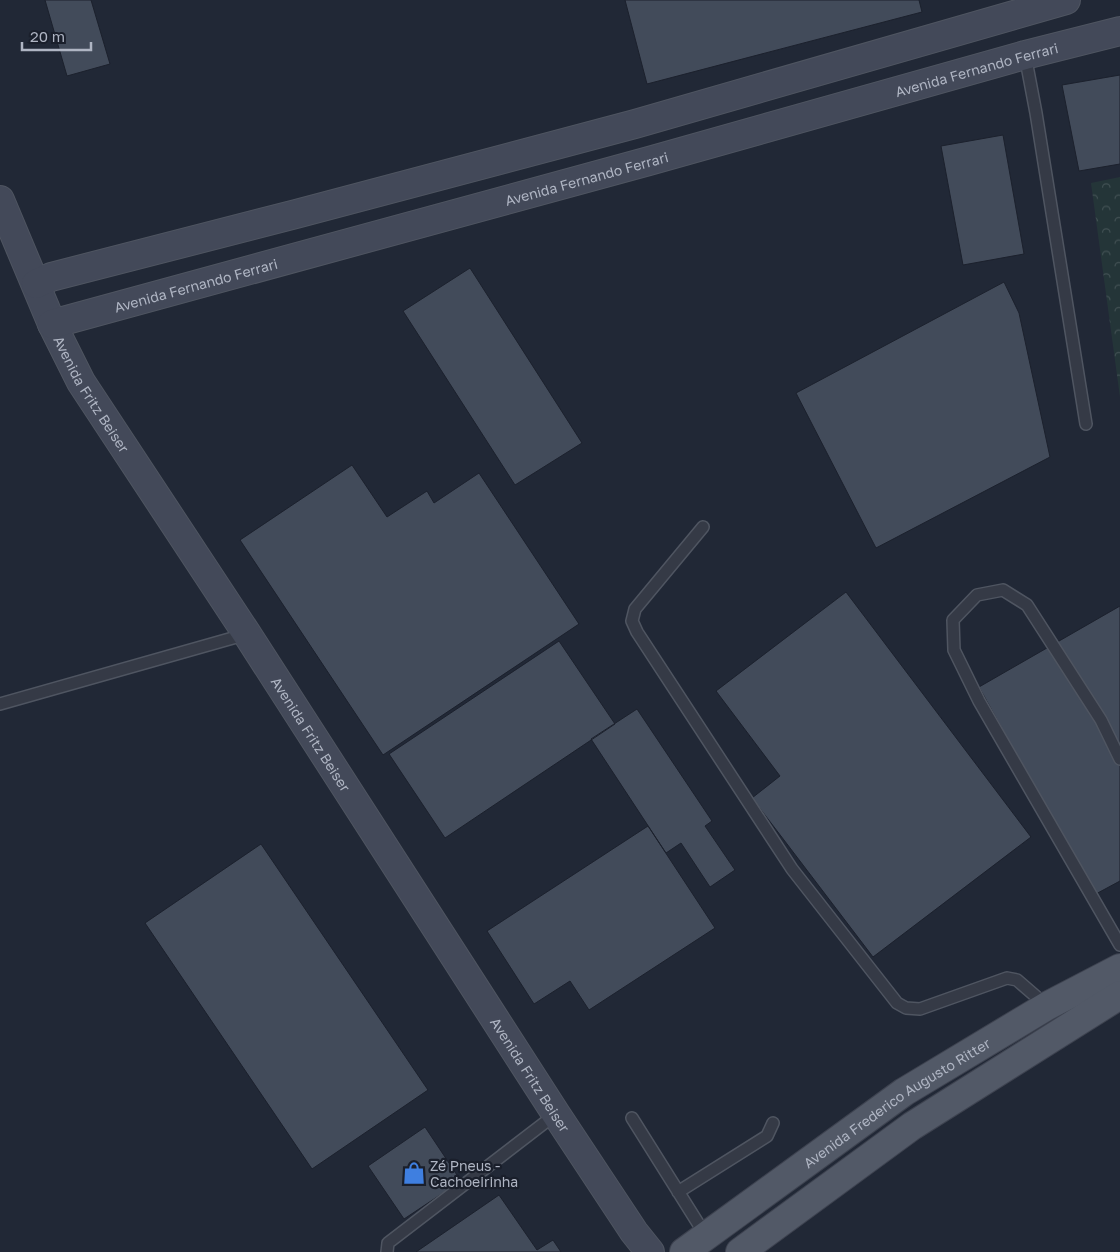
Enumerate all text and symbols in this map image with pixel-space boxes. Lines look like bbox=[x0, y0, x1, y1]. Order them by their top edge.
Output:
scale bar bbox=[22, 20, 91, 52]
text: 20 m bbox=[30, 27, 65, 45]
street label: Avenida Fernando Ferrari bbox=[893, 39, 1060, 100]
street label: Avenida Fernando Ferrari bbox=[503, 148, 670, 208]
street label: Avenida Fernando Ferrari bbox=[112, 254, 279, 315]
street label: Avenida Fritz Beiser bbox=[51, 333, 134, 456]
street label: Avenida Fritz Beiser bbox=[268, 673, 355, 795]
street label: Avenida Fritz Beiser bbox=[487, 1014, 574, 1135]
street label: Avenida Frederico Augusto Ritter bbox=[800, 1034, 993, 1171]
place label: Zé Pneus - Cachoeirinha bbox=[430, 1157, 518, 1190]
shop icon: Zé Pneus - Cachoeirinha bbox=[401, 1160, 427, 1186]

